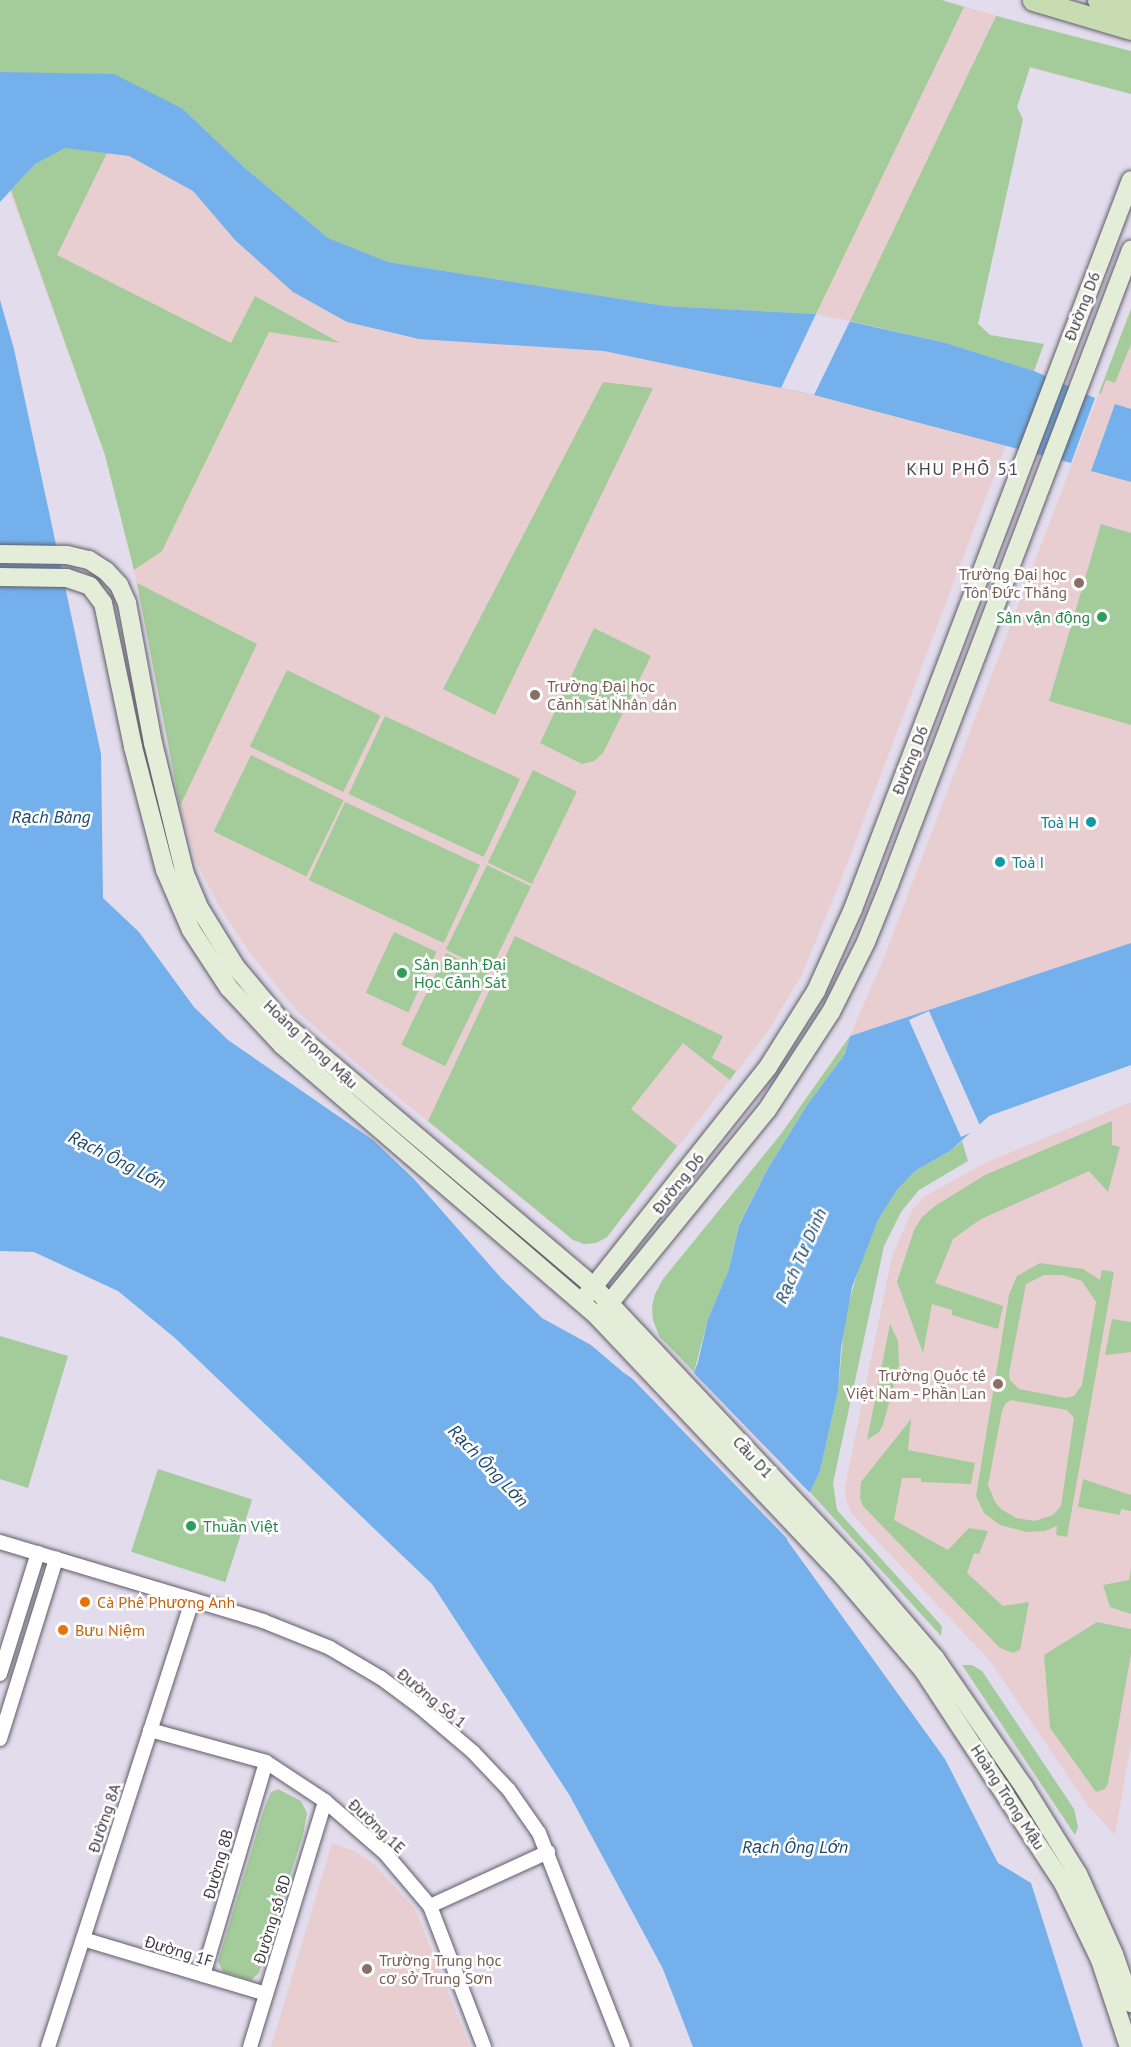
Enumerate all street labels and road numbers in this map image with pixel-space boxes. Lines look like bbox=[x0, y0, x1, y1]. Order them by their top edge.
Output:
street label: Đường D6 bbox=[1060, 269, 1104, 343]
street label: Đường D6 bbox=[888, 723, 932, 797]
street label: Hoàng Trọng Mậu bbox=[260, 995, 362, 1093]
street label: Đường D6 bbox=[648, 1149, 708, 1217]
street label: Cầu D1 bbox=[729, 1432, 777, 1482]
street label: Đường Số 1 bbox=[394, 1664, 470, 1732]
street label: Hoàng Trọng Mậu bbox=[967, 1741, 1049, 1853]
street label: Đường 8A bbox=[84, 1781, 124, 1855]
street label: Đường 1E bbox=[345, 1795, 409, 1857]
street label: Đường 8B bbox=[199, 1827, 237, 1901]
street label: Đường số 8D bbox=[249, 1872, 295, 1966]
street label: Đường 1F bbox=[143, 1932, 215, 1970]

